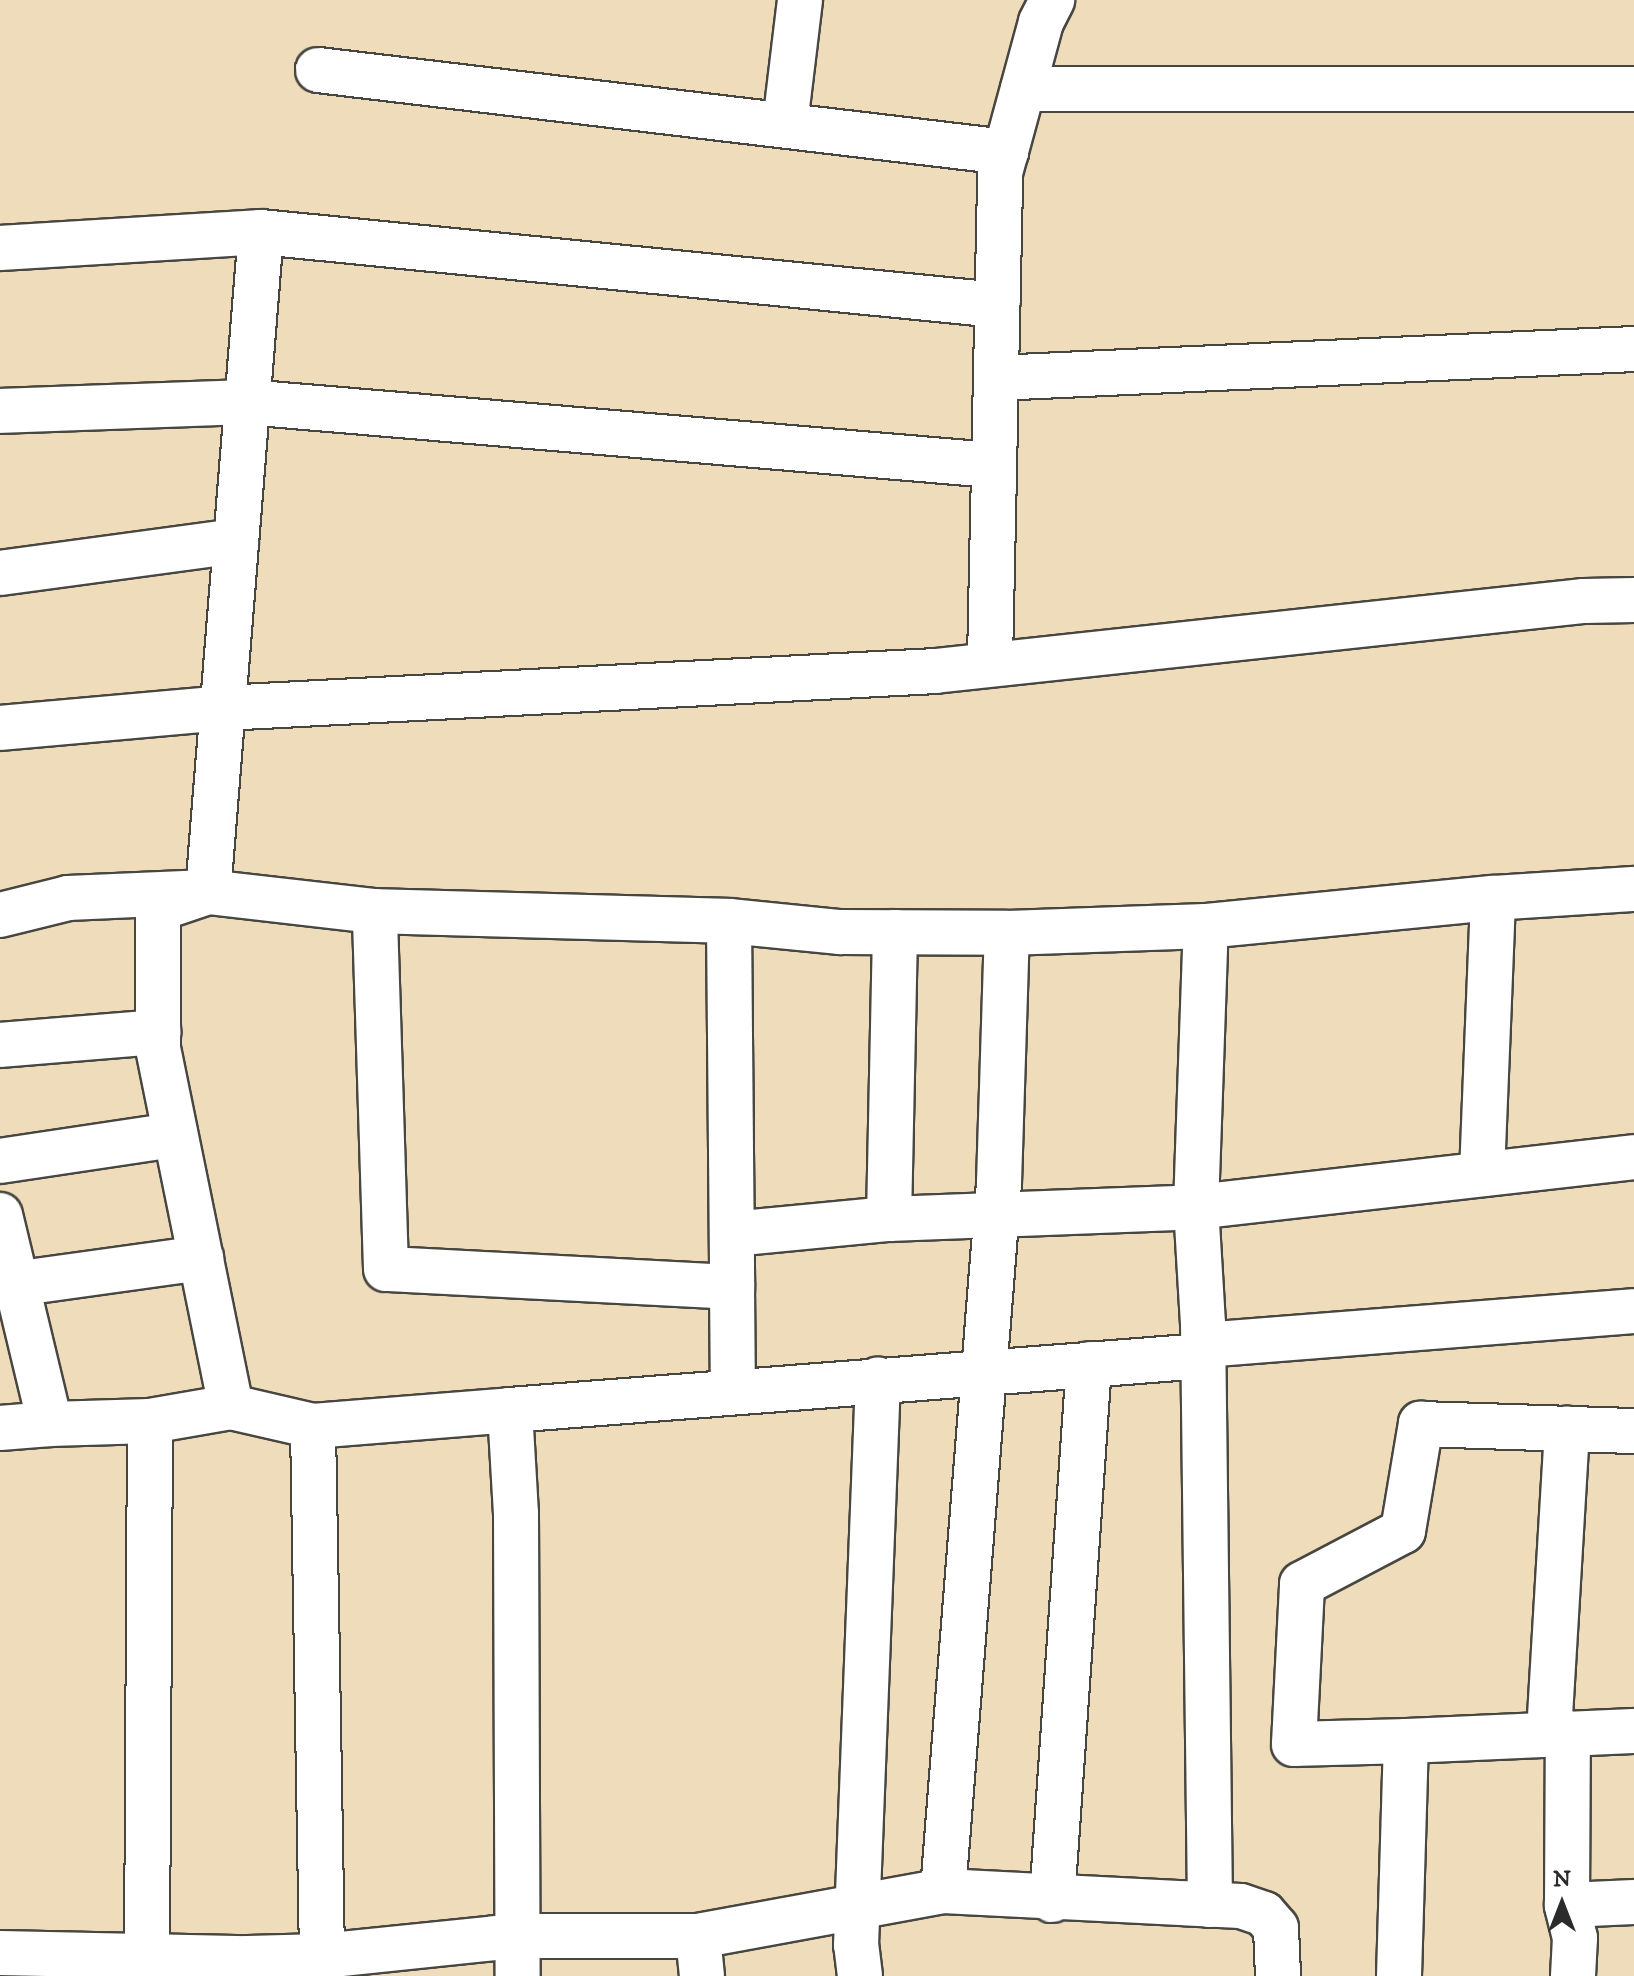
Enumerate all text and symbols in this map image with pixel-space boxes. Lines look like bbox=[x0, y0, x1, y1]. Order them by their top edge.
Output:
north arrow bbox=[1522, 1864, 1602, 1944]
text: N bbox=[1553, 1866, 1571, 1893]

